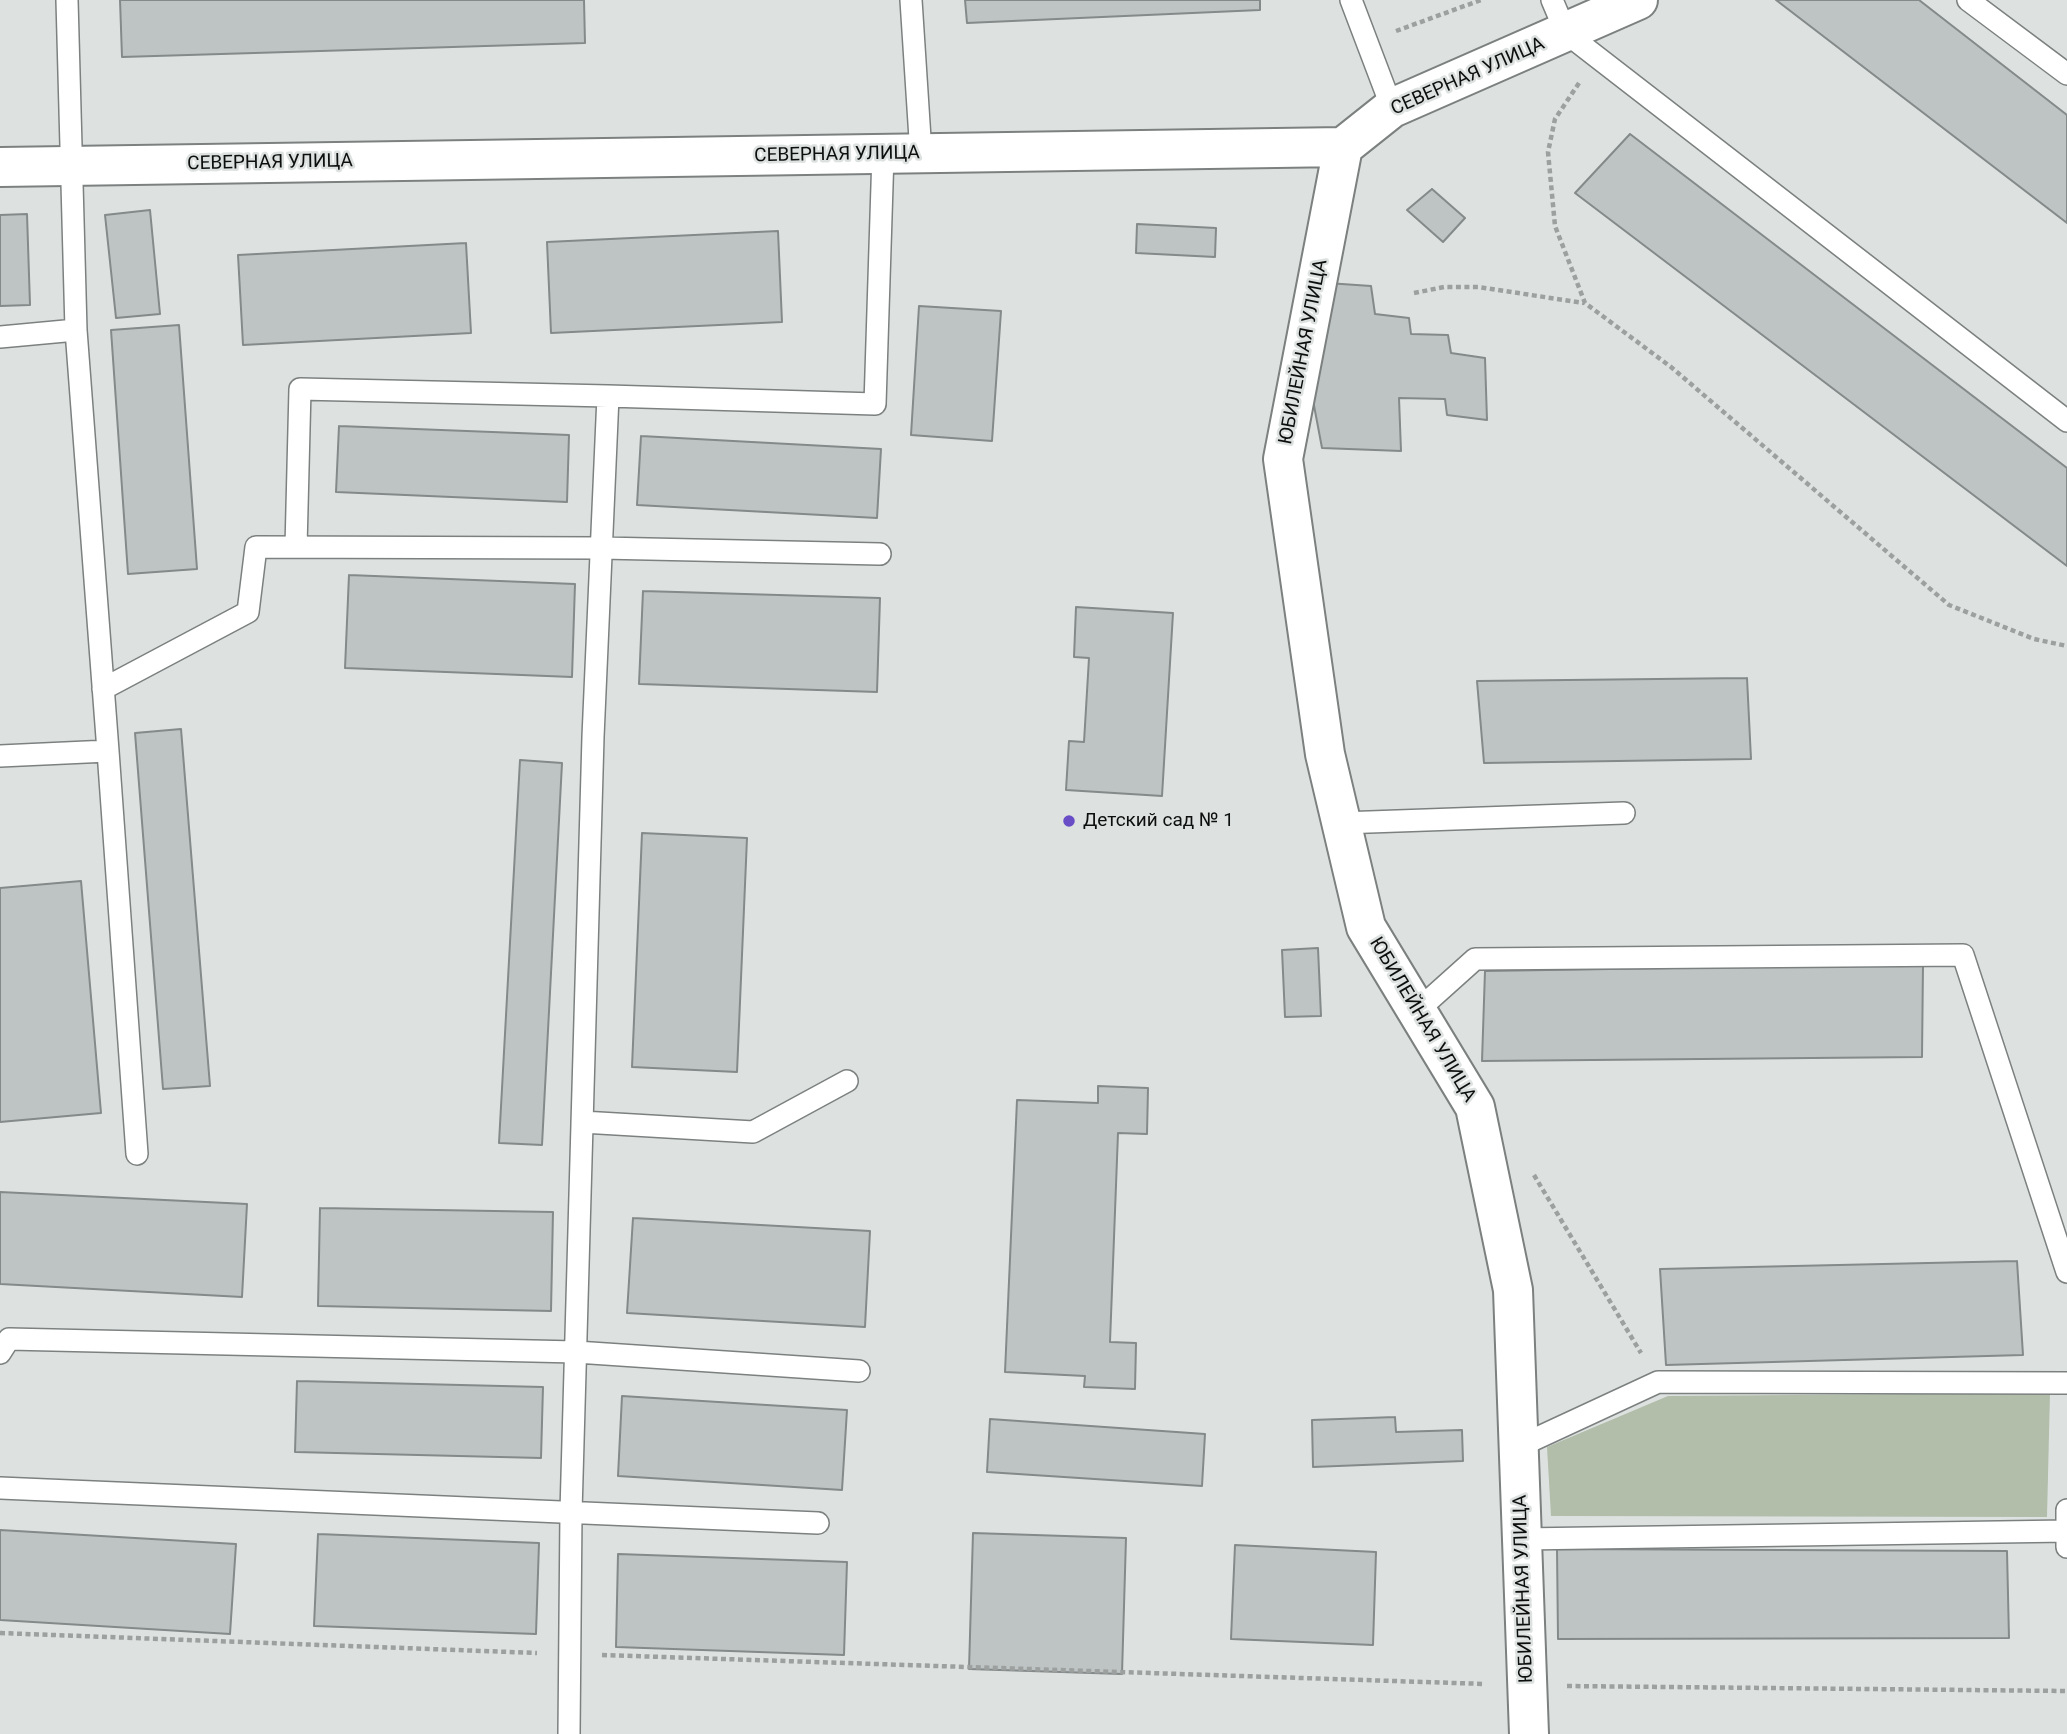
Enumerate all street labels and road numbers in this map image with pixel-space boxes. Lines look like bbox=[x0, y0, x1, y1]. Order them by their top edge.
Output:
street label: СЕВЕРНАЯ УЛИЦА bbox=[1388, 33, 1548, 121]
street label: СЕВЕРНАЯ УЛИЦА bbox=[754, 142, 920, 168]
street label: СЕВЕРНАЯ УЛИЦА bbox=[187, 150, 353, 176]
street label: ЮБИЛЕЙНАЯ УЛИЦА bbox=[1275, 257, 1333, 447]
street label: ЮБИЛЕЙНАЯ УЛИЦА bbox=[1364, 933, 1480, 1107]
street label: ЮБИЛЕЙНАЯ УЛИЦА bbox=[1509, 1494, 1539, 1684]

